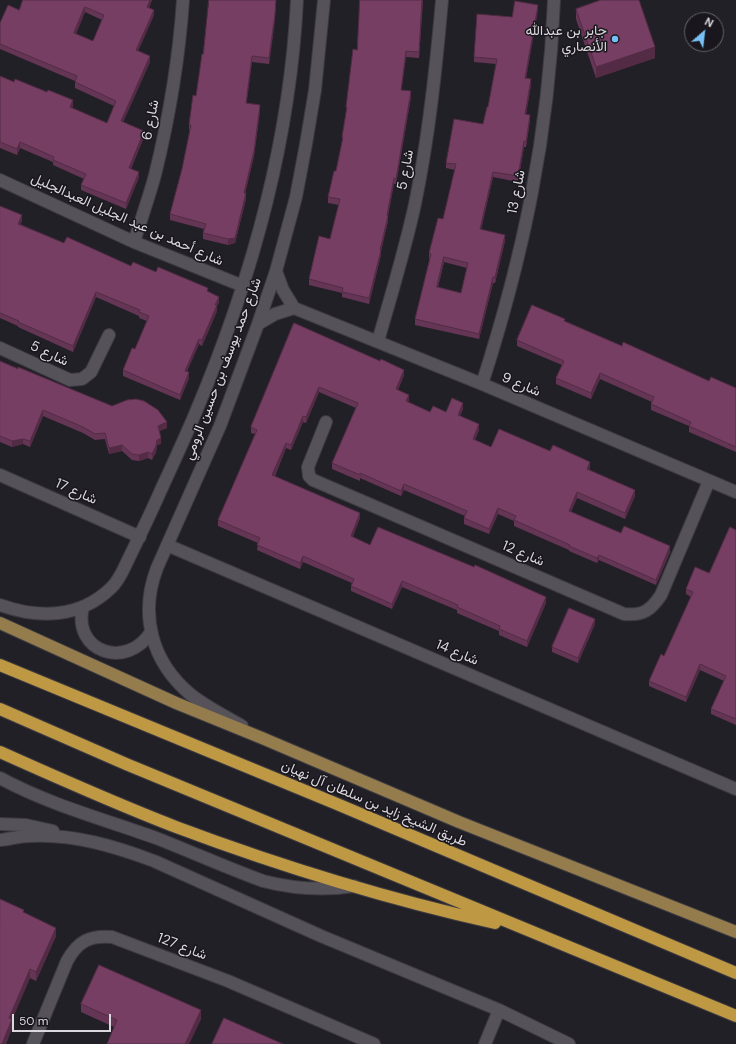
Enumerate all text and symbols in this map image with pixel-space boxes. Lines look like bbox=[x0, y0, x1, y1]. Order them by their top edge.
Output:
north arrow bbox=[684, 12, 724, 52]
text: N bbox=[702, 14, 716, 30]
place label: جابر بن عبدالله الأنصاري bbox=[526, 23, 607, 56]
marker: جابر بن عبدالله الأنصاري bbox=[610, 34, 620, 44]
street label: شارع 6 bbox=[139, 98, 163, 142]
street label: شارع 5 bbox=[394, 149, 418, 191]
street label: شارع 13 bbox=[505, 169, 529, 215]
street label: شارع أحمد بن عبد الجليل العبدالجليل bbox=[28, 170, 226, 270]
street label: شارع حمد يوسف بن حسين الرومي bbox=[180, 276, 266, 462]
street label: شارع 5 bbox=[27, 338, 71, 370]
street label: شارع 9 bbox=[499, 369, 543, 401]
street label: شارع 17 bbox=[53, 475, 99, 509]
street label: شارع 12 bbox=[499, 538, 547, 570]
street label: شارع 14 bbox=[433, 637, 481, 669]
street label: طريق الشيخ زايد بن سلطان آل نهيان bbox=[279, 757, 469, 851]
street label: شارع 127 bbox=[155, 930, 209, 964]
scale bar bbox=[14, 1006, 113, 1032]
text: 50 m bbox=[19, 1013, 48, 1029]

